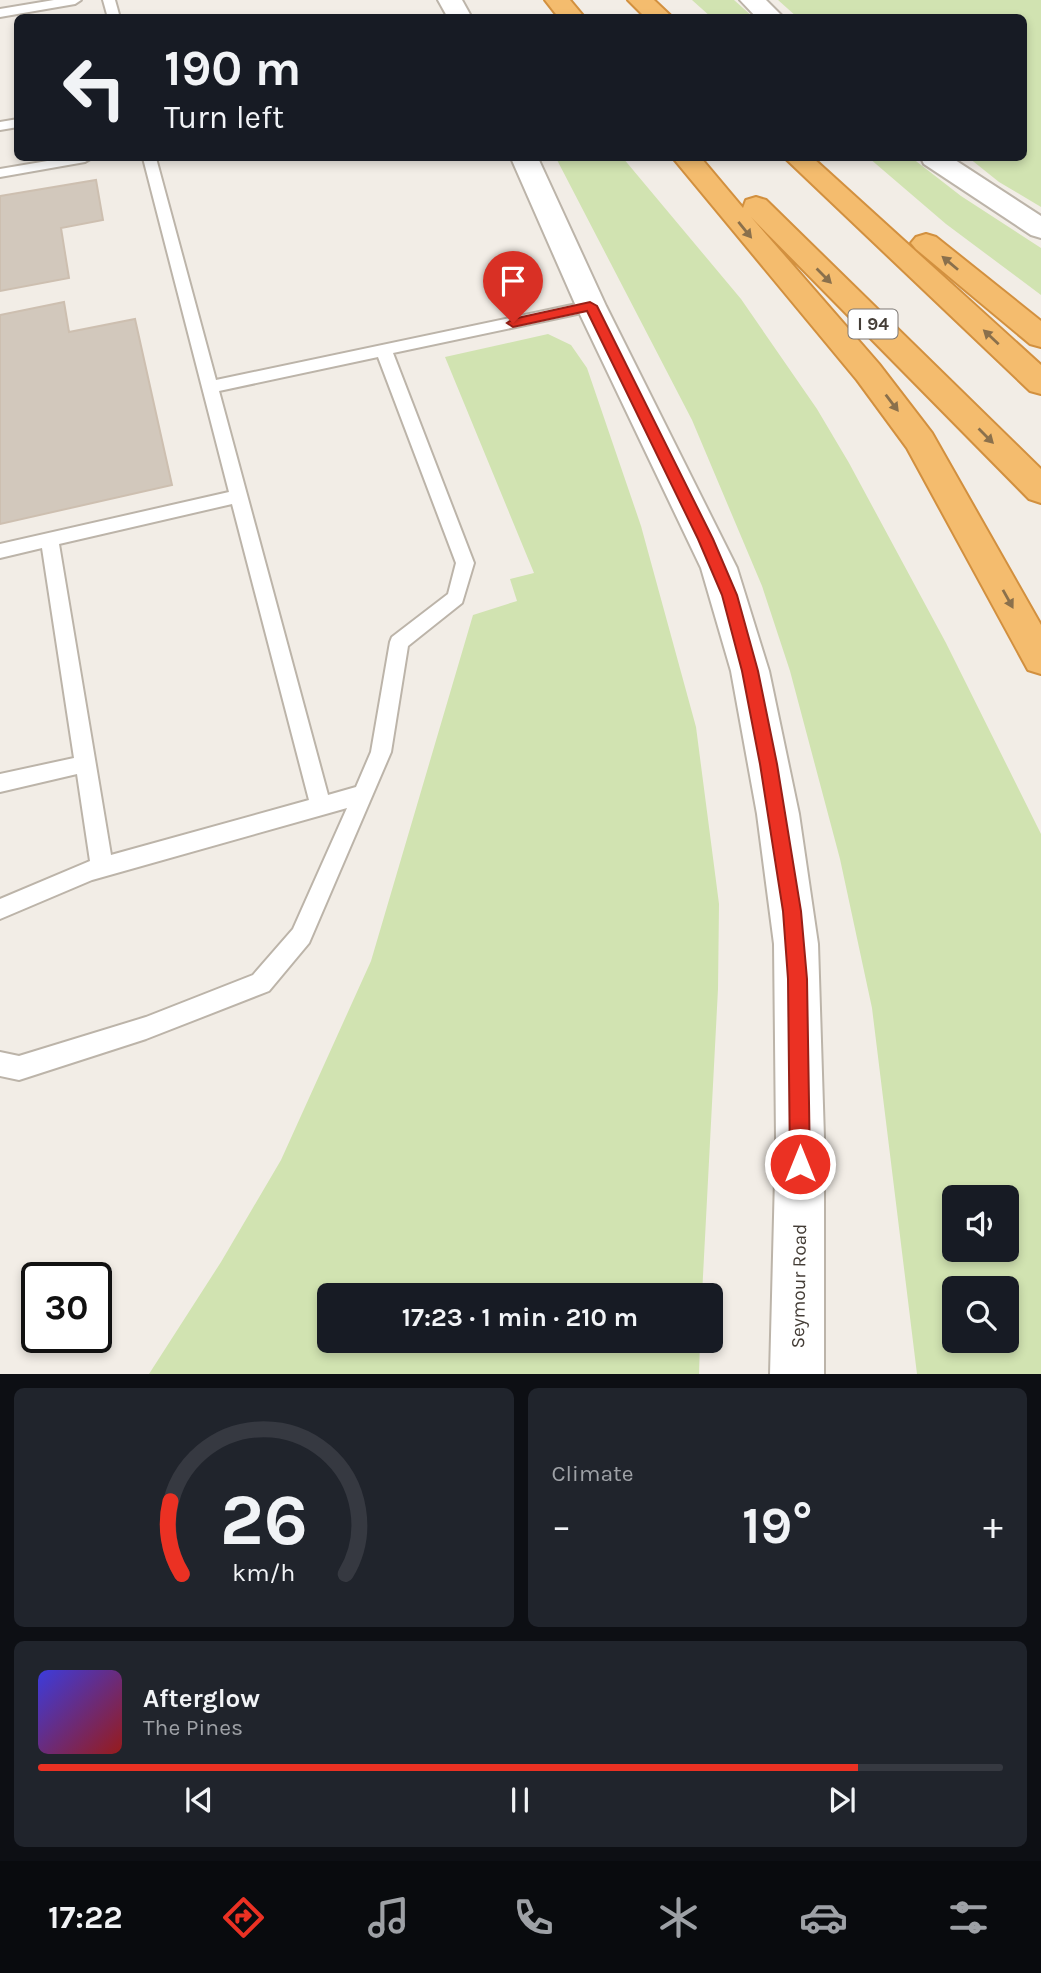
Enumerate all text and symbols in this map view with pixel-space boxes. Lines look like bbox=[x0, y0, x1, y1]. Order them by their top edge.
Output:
text: 190 m bbox=[164, 40, 301, 97]
icon: left bbox=[49, 42, 140, 133]
text: Turn left bbox=[164, 99, 284, 136]
one-way arrow bbox=[738, 220, 753, 238]
pin bbox=[483, 251, 543, 323]
one-way arrow bbox=[941, 256, 959, 271]
icon: arrive bbox=[494, 262, 532, 300]
one-way arrow bbox=[816, 267, 833, 284]
road number: I 94 bbox=[848, 310, 898, 338]
one-way arrow bbox=[983, 329, 1000, 345]
one-way arrow bbox=[885, 394, 900, 412]
one-way arrow bbox=[977, 427, 994, 443]
one-way arrow bbox=[1002, 589, 1014, 608]
position arrow bbox=[763, 1127, 837, 1201]
map controls bbox=[942, 1185, 1019, 1353]
button: sound bbox=[942, 1185, 1019, 1262]
street label: Seymour Road bbox=[787, 1223, 811, 1349]
speed limit sign: 30 bbox=[21, 1262, 112, 1353]
button: search bbox=[942, 1276, 1019, 1353]
text: 17:23 · 1 min · 210 m bbox=[402, 1302, 638, 1333]
text: Climate bbox=[552, 1460, 634, 1487]
text: 26 bbox=[220, 1477, 308, 1562]
text: 19° bbox=[742, 1495, 812, 1556]
text: − bbox=[552, 1504, 571, 1549]
text: + bbox=[983, 1504, 1003, 1549]
text: km/h bbox=[232, 1557, 295, 1586]
text: Afterglow bbox=[143, 1683, 260, 1714]
text: The Pines bbox=[143, 1714, 243, 1741]
icon: previous bbox=[180, 1781, 218, 1819]
icon: pause bbox=[501, 1781, 539, 1819]
icon: next bbox=[823, 1781, 861, 1819]
icon: directions bbox=[219, 1893, 268, 1942]
icon: music bbox=[364, 1893, 413, 1942]
icon: phone bbox=[509, 1893, 558, 1942]
icon: climate bbox=[654, 1893, 703, 1942]
icon: car bbox=[799, 1893, 848, 1942]
icon: filters bbox=[944, 1893, 993, 1942]
text: 17:22 bbox=[48, 1899, 123, 1936]

